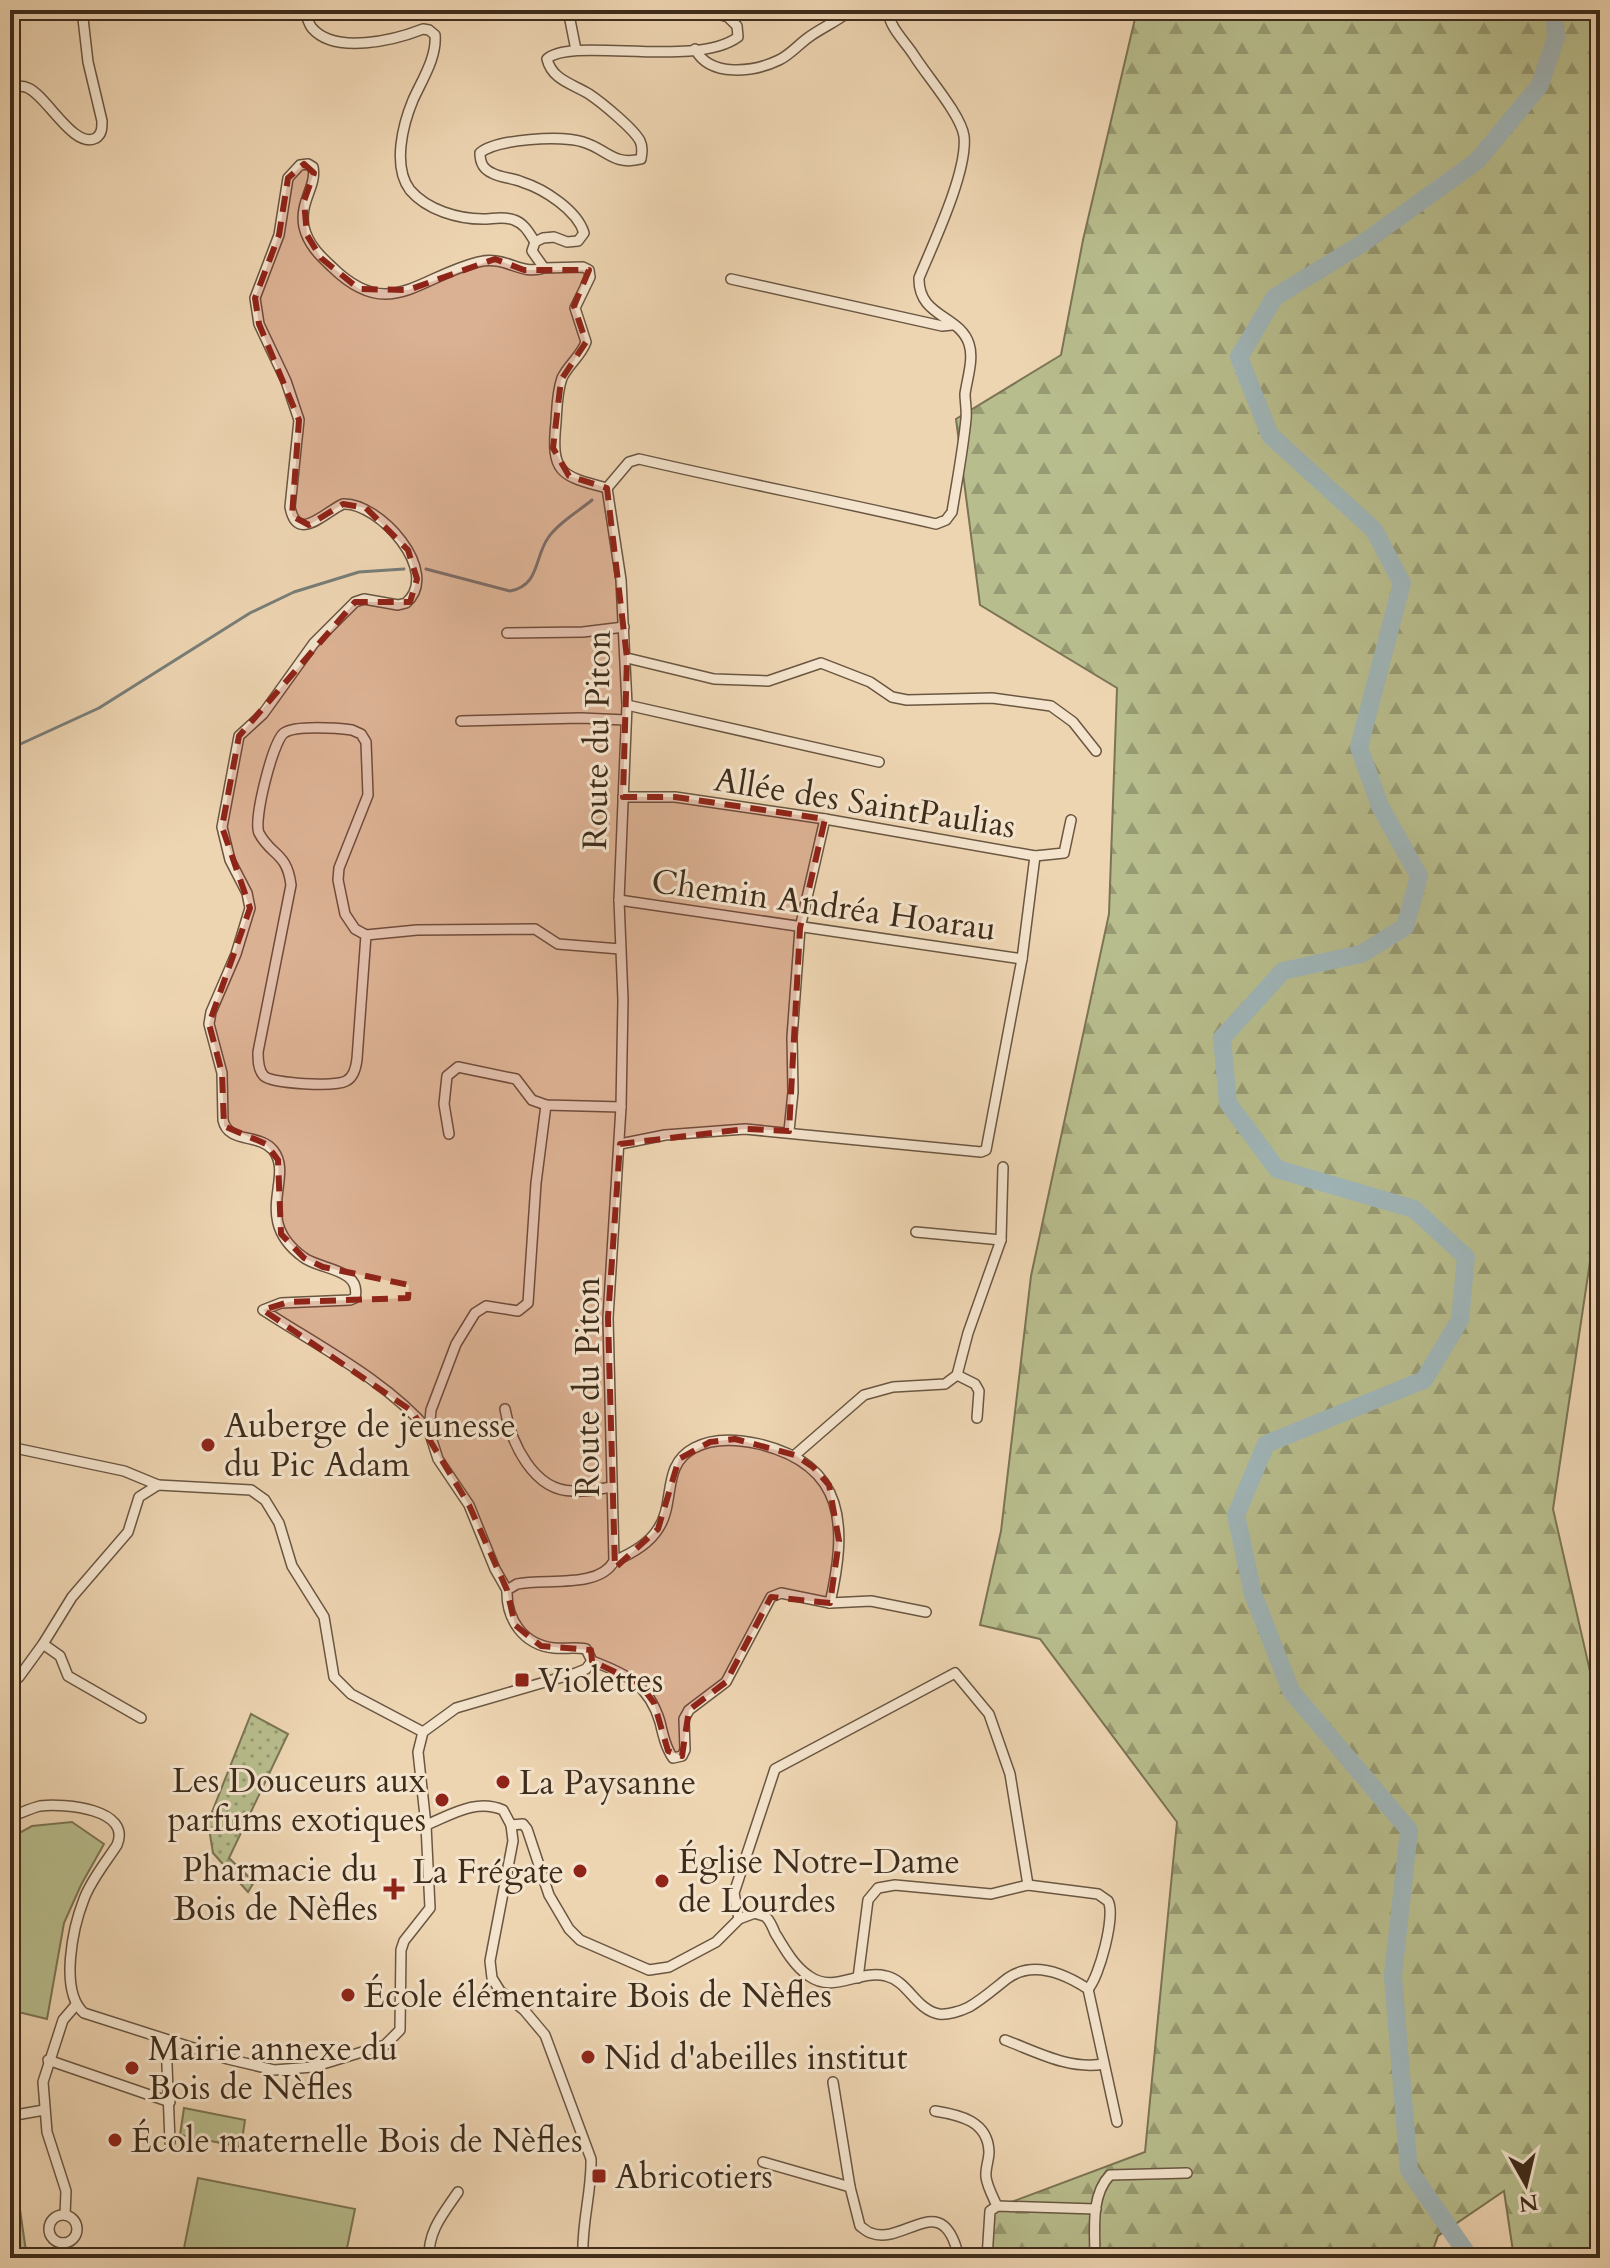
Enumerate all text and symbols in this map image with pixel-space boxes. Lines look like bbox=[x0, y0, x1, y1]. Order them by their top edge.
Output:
street label: Route du Piton bbox=[572, 630, 622, 850]
street label: Allée des SaintPaulias bbox=[711, 756, 1019, 850]
street label: Chemin Andréa Hoarau bbox=[649, 858, 999, 952]
street label: Route du Piton bbox=[565, 1277, 611, 1497]
place label: Auberge de jeunesse du Pic Adam bbox=[224, 1403, 516, 1488]
marker: Auberge de jeunesse du Pic Adam bbox=[199, 1436, 217, 1454]
place label: Violettes bbox=[538, 1658, 663, 1704]
marker: Violettes bbox=[513, 1671, 531, 1689]
place label: Les Douceurs aux parfums exotiques bbox=[168, 1758, 426, 1843]
place label: La Paysanne bbox=[519, 1760, 696, 1806]
marker: La Paysanne bbox=[494, 1773, 512, 1791]
marker: Les Douceurs aux parfums exotiques bbox=[433, 1791, 451, 1809]
place label: Église Notre-Dame de Lourdes bbox=[678, 1839, 960, 1924]
place label: Pharmacie du Bois de Nèfles bbox=[173, 1847, 378, 1932]
place label: La Frégate bbox=[412, 1849, 564, 1895]
marker: La Frégate bbox=[571, 1862, 589, 1880]
marker: Église Notre-Dame de Lourdes bbox=[653, 1872, 671, 1890]
marker: Pharmacie du Bois de Nèfles bbox=[385, 1880, 403, 1898]
place label: École élémentaire Bois de Nèfles bbox=[364, 1973, 832, 2019]
marker: École élémentaire Bois de Nèfles bbox=[339, 1986, 357, 2004]
place label: Mairie annexe du Bois de Nèfles bbox=[148, 2026, 398, 2111]
place label: Nid d'abeilles institut bbox=[604, 2035, 908, 2081]
marker: Nid d'abeilles institut bbox=[579, 2048, 597, 2066]
marker: Mairie annexe du Bois de Nèfles bbox=[123, 2059, 141, 2077]
place label: École maternelle Bois de Nèfles bbox=[131, 2118, 583, 2164]
marker: École maternelle Bois de Nèfles bbox=[106, 2131, 124, 2149]
north arrow bbox=[1486, 2144, 1566, 2224]
place label: Abricotiers bbox=[615, 2154, 773, 2200]
marker: Abricotiers bbox=[590, 2167, 608, 2185]
text: N bbox=[1517, 2187, 1540, 2219]

